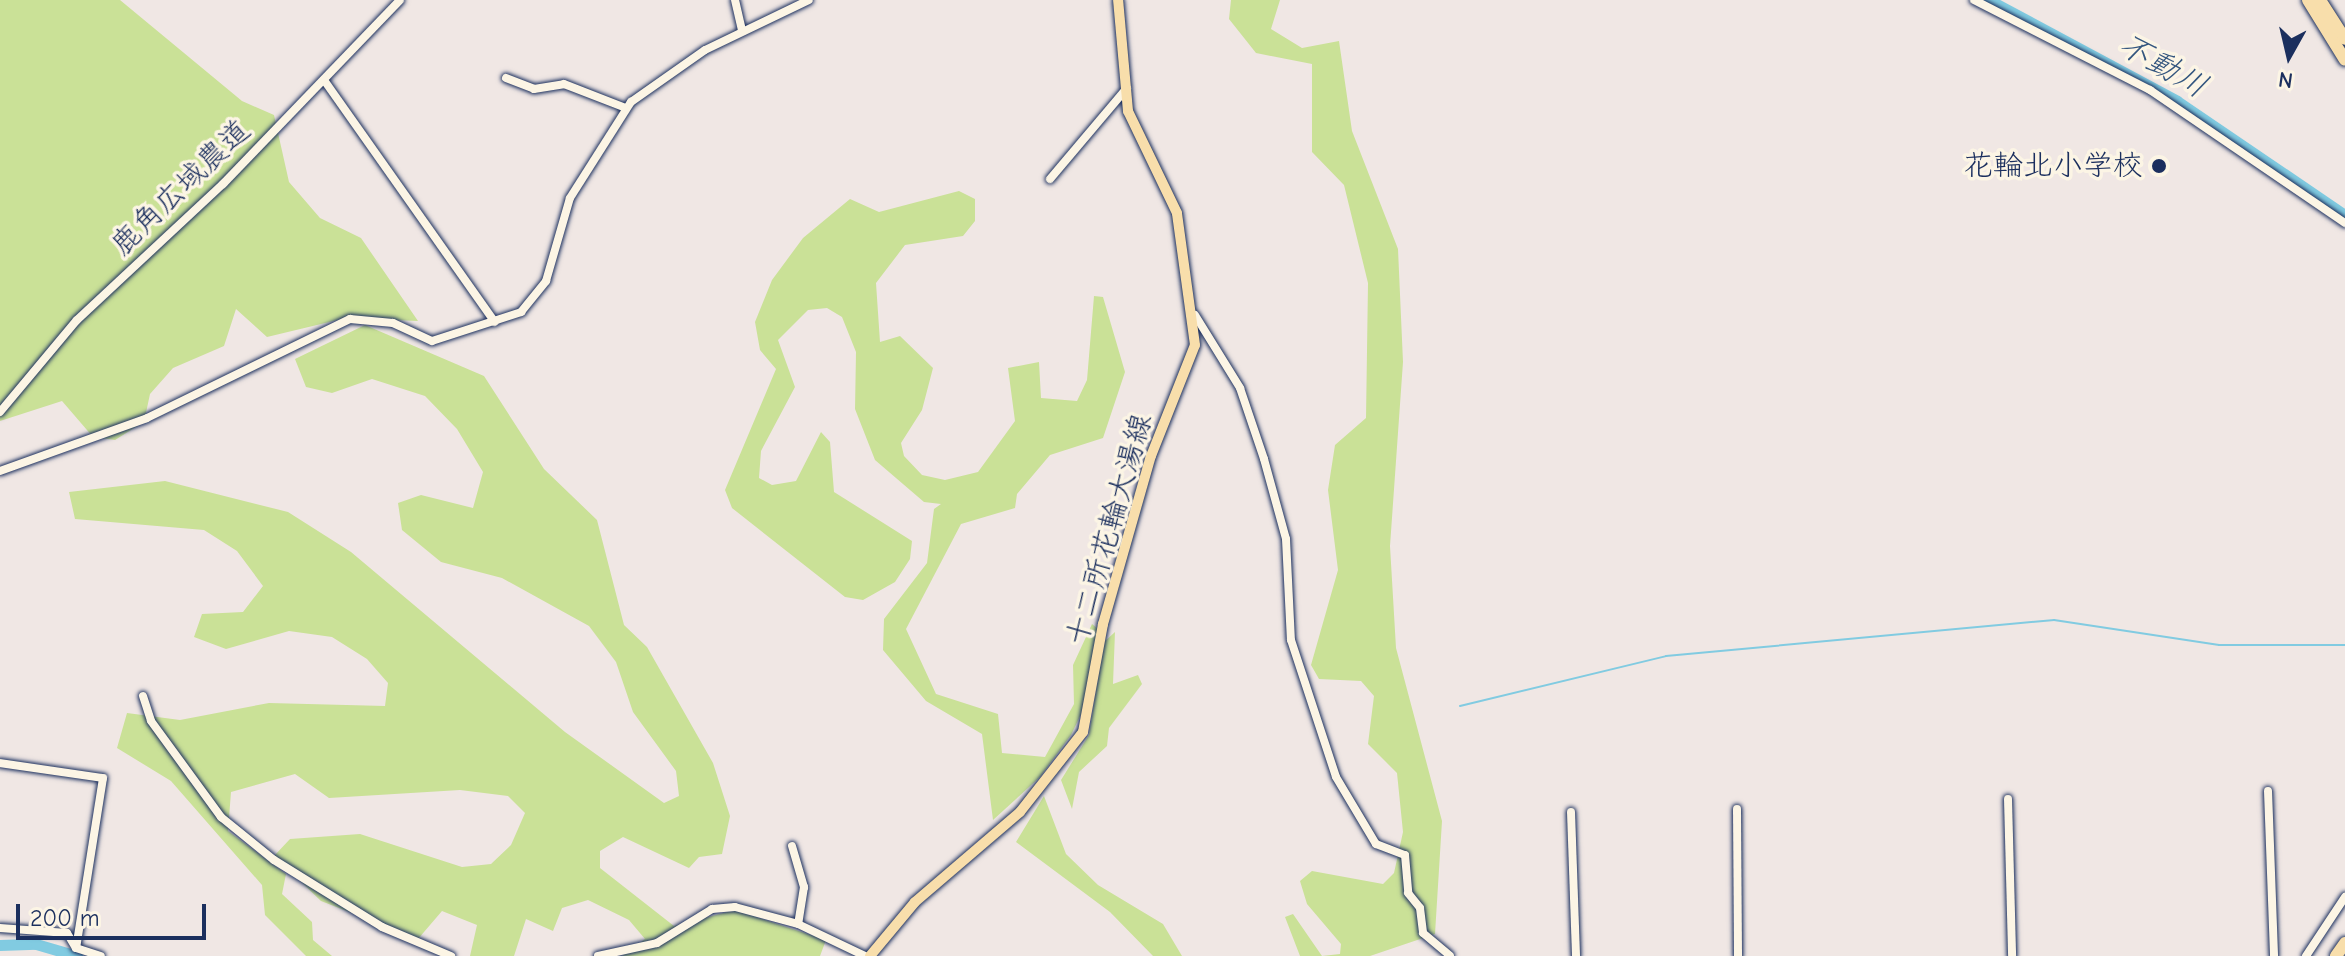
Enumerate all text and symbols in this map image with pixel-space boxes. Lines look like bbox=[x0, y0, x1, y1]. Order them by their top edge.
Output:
north arrow bbox=[2249, 16, 2329, 96]
water label: 不動川 bbox=[2112, 25, 2214, 107]
text: N bbox=[2277, 66, 2295, 94]
street label: 鹿角広域農道 bbox=[104, 113, 258, 263]
place label: 花輪北小学校 bbox=[1963, 148, 2143, 184]
marker: 花輪北小学校 bbox=[2150, 157, 2168, 175]
street label: 十二所花輪大湯線 bbox=[1060, 410, 1160, 650]
scale bar bbox=[20, 888, 210, 938]
text: 200 m bbox=[30, 904, 100, 932]

